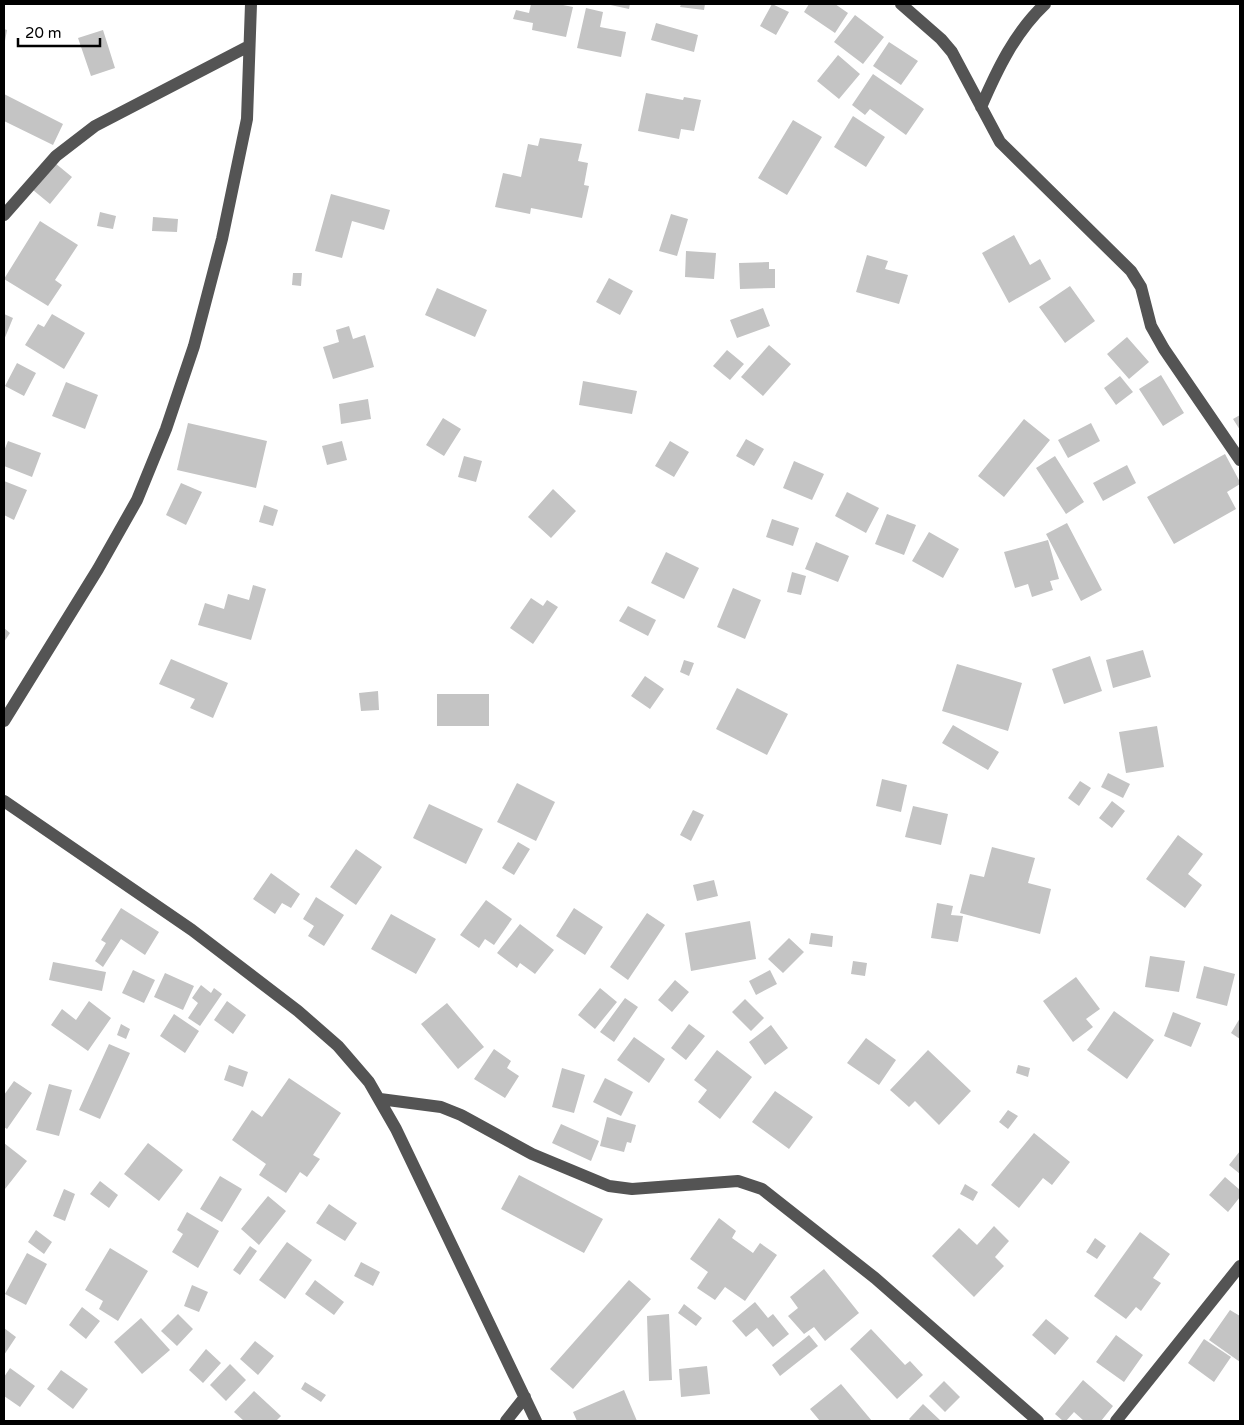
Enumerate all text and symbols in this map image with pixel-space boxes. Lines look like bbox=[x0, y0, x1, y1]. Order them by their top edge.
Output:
scale bar bbox=[18, 15, 100, 47]
text: 20 m bbox=[25, 24, 62, 42]

